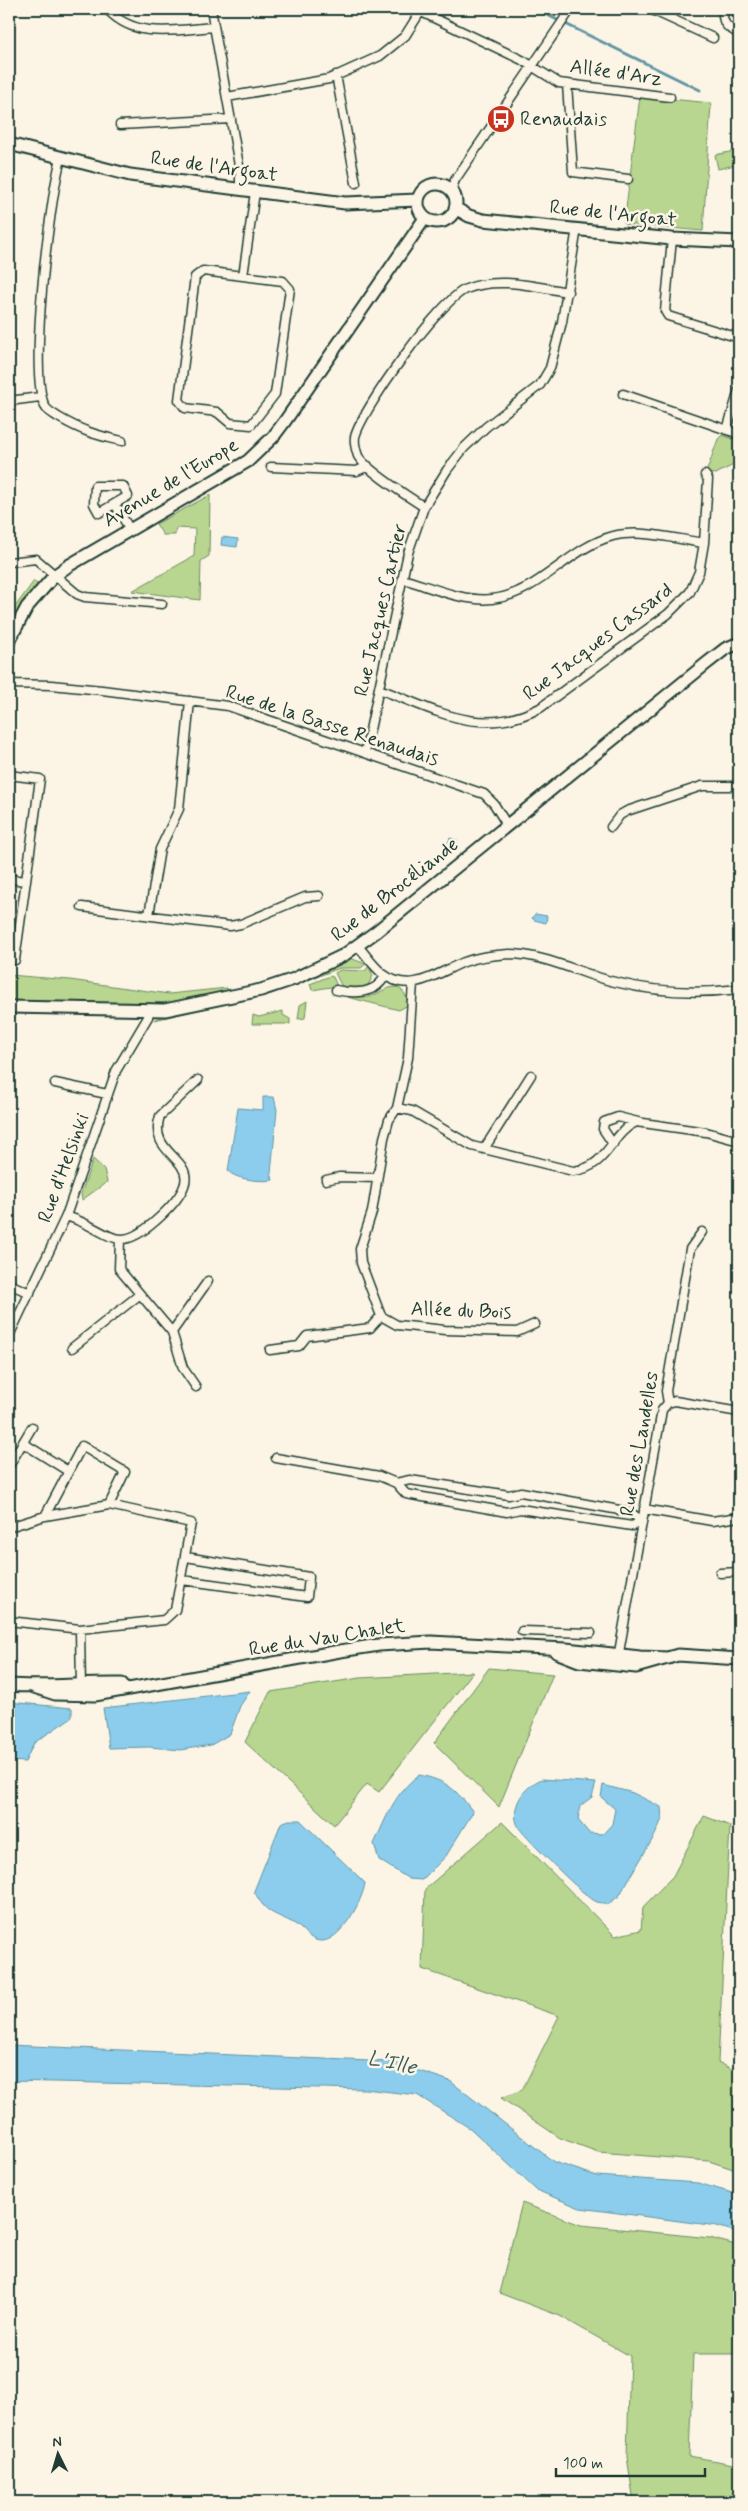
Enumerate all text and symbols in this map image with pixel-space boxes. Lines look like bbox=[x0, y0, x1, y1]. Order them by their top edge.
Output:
street label: Allée d'Arz bbox=[568, 53, 664, 93]
bus stop icon: Renaudais bbox=[486, 104, 516, 134]
place label: Renaudais bbox=[520, 106, 607, 133]
street label: Rue de l'Argoat bbox=[149, 145, 279, 191]
street label: Rue de l'Argoat bbox=[548, 194, 678, 236]
street label: Avenue de l'Europe bbox=[98, 432, 244, 534]
street label: Rue Jacques Cartier bbox=[348, 521, 414, 699]
street label: Rue Jacques Cassard bbox=[518, 577, 678, 707]
street label: Rue de la Basse Renaudais bbox=[222, 679, 442, 773]
street label: Rue de Brocéliande bbox=[325, 832, 465, 948]
street label: Rue d'Helsinki bbox=[32, 1110, 96, 1226]
street label: Allée du Bois bbox=[410, 1296, 512, 1326]
street label: Rue des Landelles bbox=[614, 1369, 666, 1519]
street label: Rue du Vau Chalet bbox=[247, 1612, 407, 1664]
water label: L'Ille bbox=[365, 2044, 420, 2082]
north arrow bbox=[32, 2428, 82, 2478]
text: N bbox=[52, 2433, 62, 2451]
scale bar bbox=[556, 2446, 704, 2478]
text: 100 m bbox=[563, 2454, 603, 2474]

